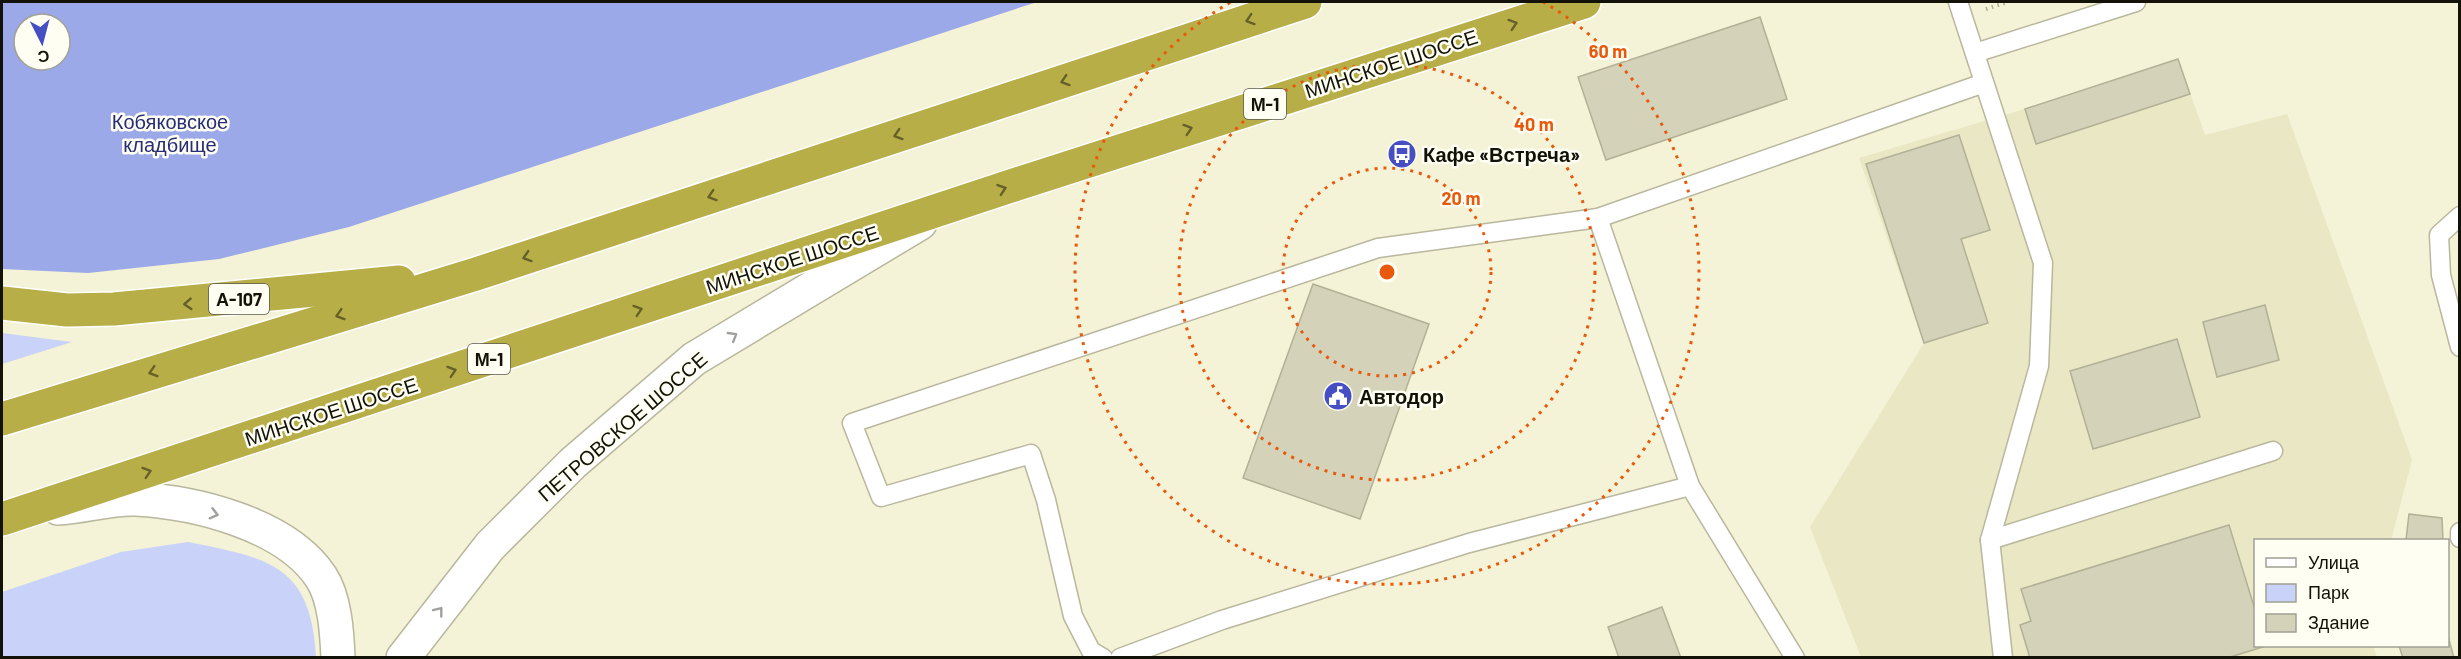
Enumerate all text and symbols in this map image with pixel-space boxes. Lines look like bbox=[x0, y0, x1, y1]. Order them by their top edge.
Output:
north arrow bbox=[12, 12, 72, 72]
one-way arrow bbox=[1245, 12, 1256, 25]
one-way arrow bbox=[1507, 19, 1518, 31]
street label: МИНСКОЕ ШОССЕ bbox=[1302, 24, 1480, 102]
text: 60 m bbox=[1589, 40, 1627, 62]
text: С bbox=[36, 47, 50, 68]
one-way arrow bbox=[1060, 73, 1071, 86]
road number: М-1 bbox=[1244, 89, 1286, 119]
park label: Кобяковское кладбище bbox=[112, 109, 228, 156]
text: 40 m bbox=[1514, 113, 1554, 135]
one-way arrow bbox=[1182, 124, 1193, 136]
one-way arrow bbox=[893, 128, 904, 141]
bus stop icon: Кафе «Встреча» bbox=[1386, 138, 1418, 170]
place label: Кафе «Встреча» bbox=[1423, 142, 1580, 166]
one-way arrow bbox=[996, 184, 1007, 196]
text: 20 m bbox=[1442, 187, 1480, 209]
one-way arrow bbox=[707, 189, 718, 201]
street label: МИНСКОЕ ШОССЕ bbox=[703, 220, 881, 298]
one-way arrow bbox=[522, 250, 533, 262]
centre of rings bbox=[1377, 262, 1397, 282]
road number: А-107 bbox=[209, 284, 269, 314]
one-way arrow bbox=[183, 297, 192, 310]
one-way arrow bbox=[632, 305, 643, 318]
one-way arrow bbox=[335, 308, 345, 321]
one-way arrow bbox=[727, 331, 737, 343]
road number: М-1 bbox=[468, 344, 510, 374]
street label: ПЕТРОВСКОЕ ШОССЕ bbox=[533, 346, 711, 506]
one-way arrow bbox=[148, 365, 159, 378]
one-way arrow bbox=[446, 366, 457, 379]
street label: МИНСКОЕ ШОССЕ bbox=[242, 372, 420, 450]
public building icon: Автодор bbox=[1322, 380, 1354, 412]
place label: Автодор bbox=[1359, 384, 1444, 408]
one-way arrow bbox=[141, 466, 152, 479]
one-way arrow bbox=[209, 506, 219, 519]
legend bbox=[2254, 539, 2449, 647]
text: Улица bbox=[2308, 551, 2360, 573]
text: Парк bbox=[2308, 581, 2349, 603]
one-way arrow bbox=[432, 607, 443, 618]
text: Здание bbox=[2308, 611, 2369, 633]

